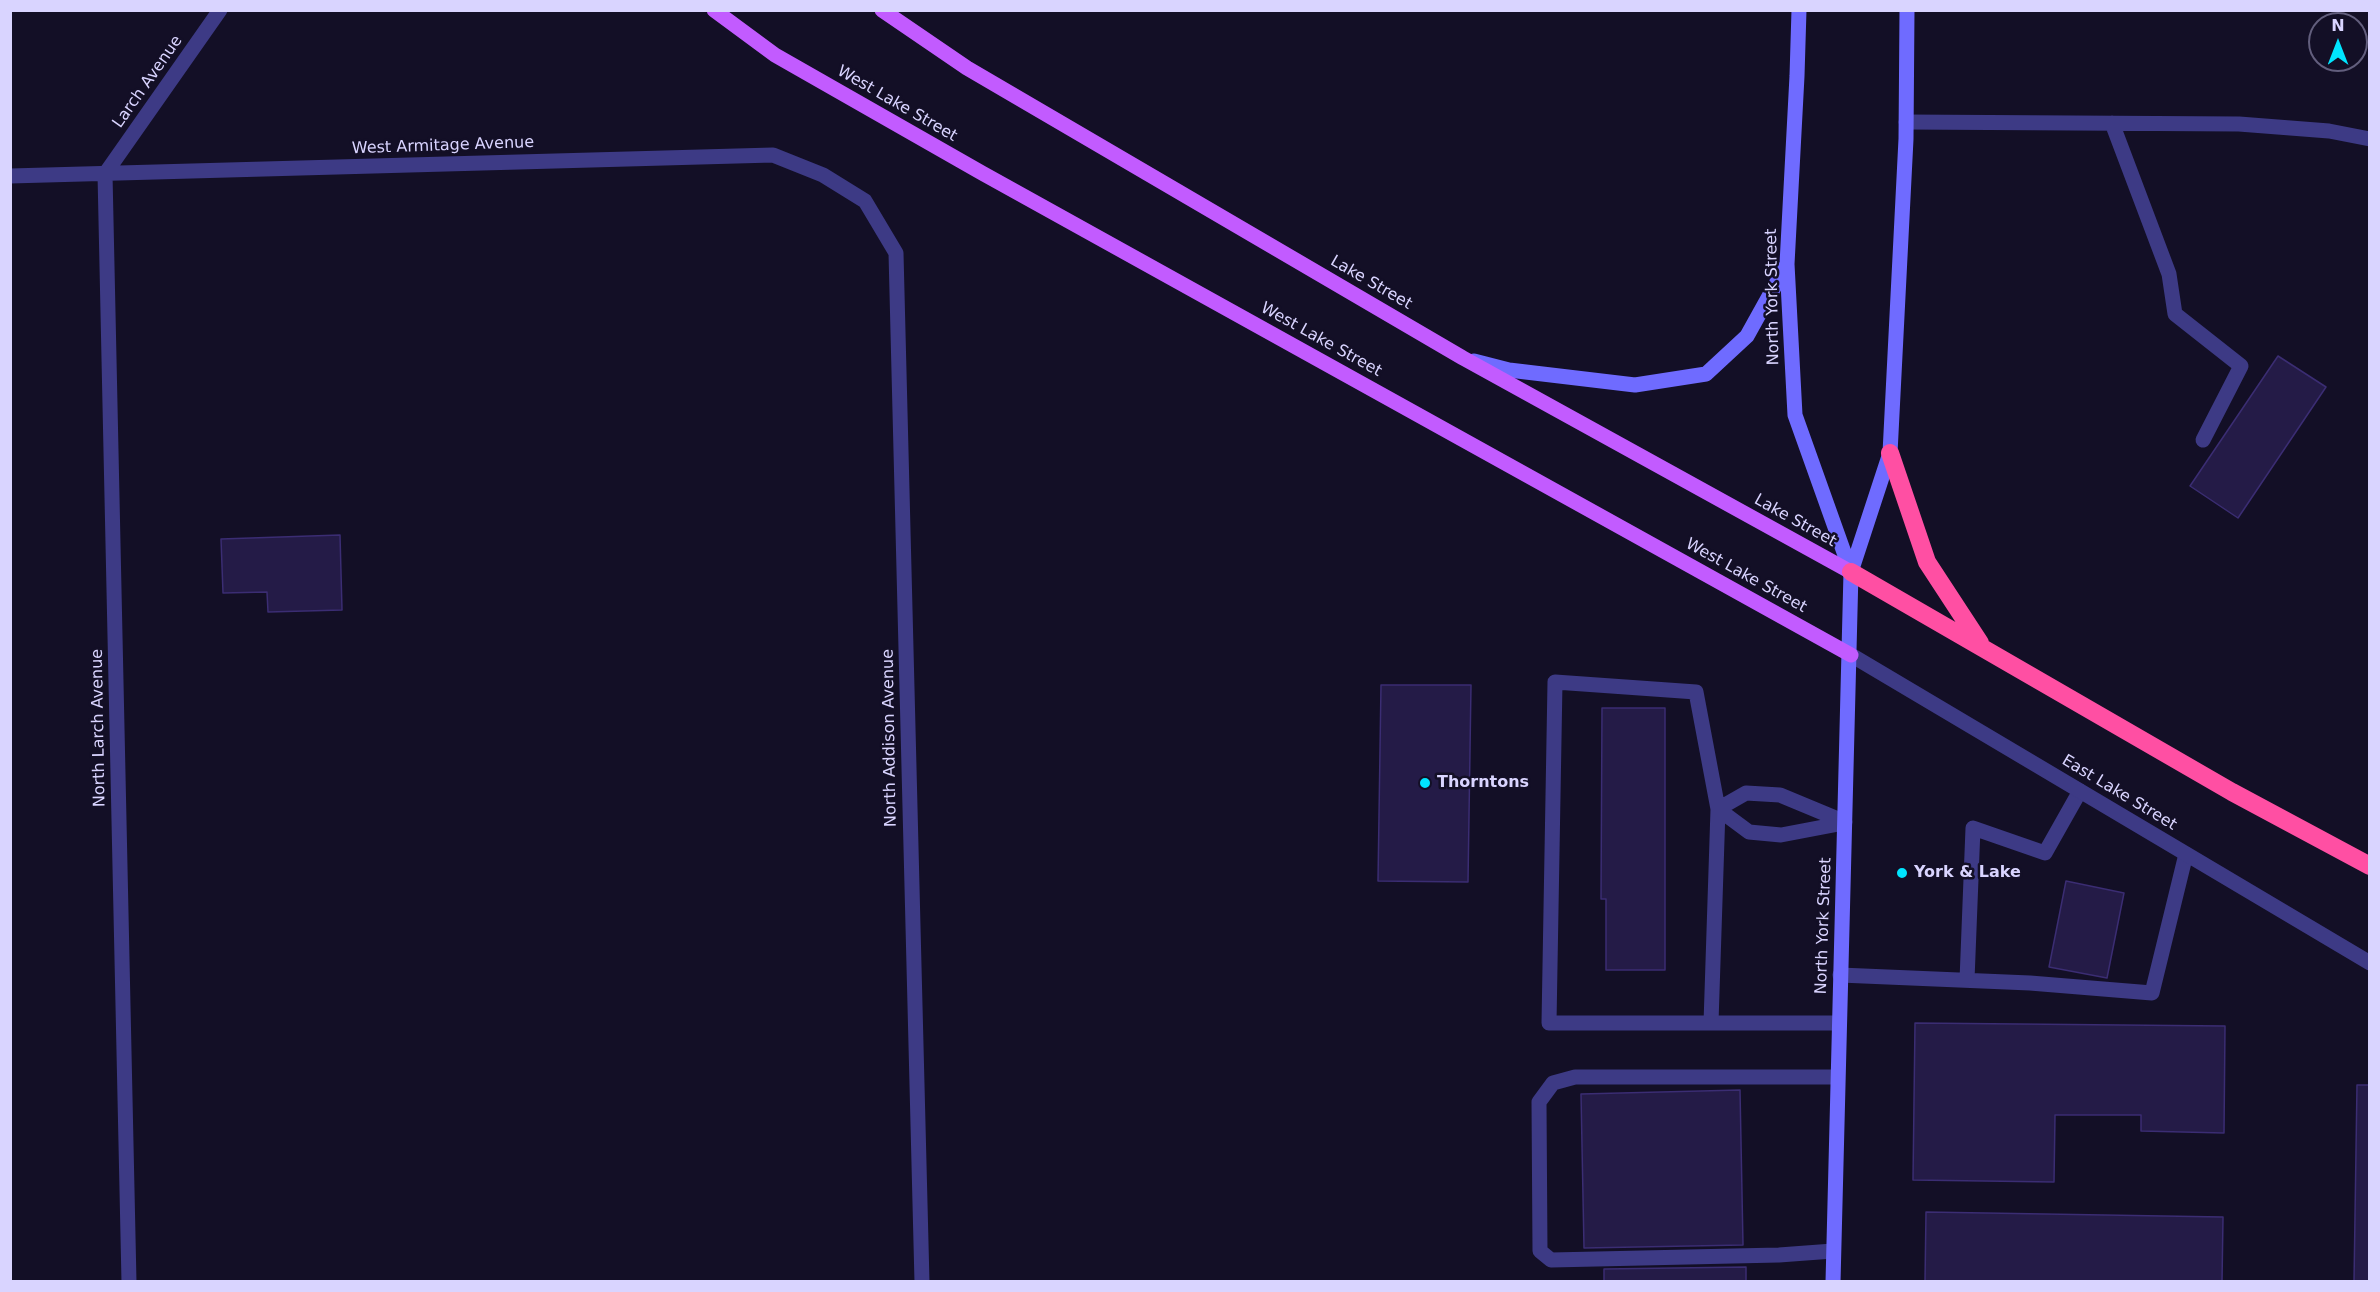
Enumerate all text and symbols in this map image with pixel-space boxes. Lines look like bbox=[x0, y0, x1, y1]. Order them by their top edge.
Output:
north arrow bbox=[2308, 12, 2368, 72]
text: N bbox=[2331, 16, 2345, 35]
street label: Larch Avenue bbox=[109, 32, 187, 132]
street label: West Lake Street bbox=[834, 62, 960, 146]
street label: West Armitage Avenue bbox=[352, 133, 534, 159]
street label: North York Street bbox=[1762, 228, 1784, 366]
street label: Lake Street bbox=[1327, 252, 1415, 314]
street label: West Lake Street bbox=[1257, 299, 1385, 381]
street label: Lake Street bbox=[1751, 491, 1839, 551]
street label: West Lake Street bbox=[1682, 535, 1810, 617]
street label: North Larch Avenue bbox=[88, 649, 110, 807]
street label: North Addison Avenue bbox=[879, 649, 901, 827]
street label: East Lake Street bbox=[2058, 751, 2180, 835]
place label: Thorntons bbox=[1437, 773, 1529, 793]
marker: Thorntons bbox=[1418, 776, 1432, 790]
street label: North York Street bbox=[1812, 857, 1836, 995]
place label: York & Lake bbox=[1914, 863, 2021, 883]
marker: York & Lake bbox=[1895, 866, 1909, 880]

